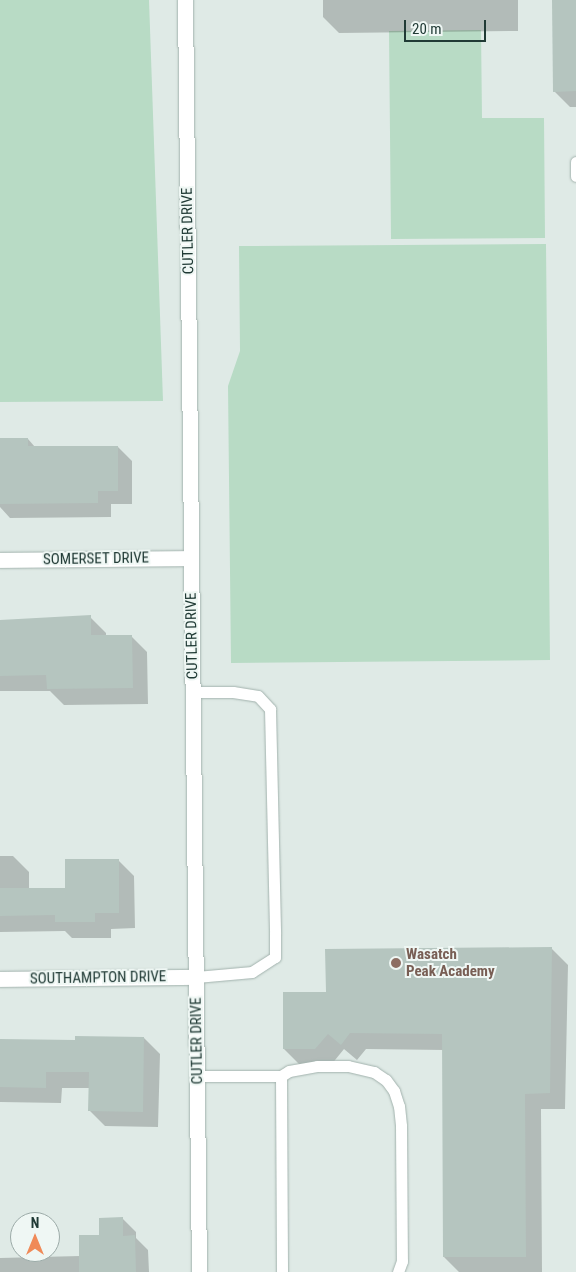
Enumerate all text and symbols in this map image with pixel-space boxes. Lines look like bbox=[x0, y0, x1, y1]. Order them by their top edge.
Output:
scale bar bbox=[406, 10, 488, 42]
text: 20 m bbox=[412, 20, 442, 38]
street label: CUTLER DRIVE bbox=[178, 187, 198, 275]
street label: SOMERSET DRIVE bbox=[43, 549, 149, 569]
street label: CUTLER DRIVE bbox=[182, 592, 202, 680]
place label: Wasatch Peak Academy bbox=[406, 945, 495, 980]
marker: Wasatch Peak Academy bbox=[390, 957, 402, 969]
street label: SOUTHAMPTON DRIVE bbox=[30, 968, 166, 988]
street label: CUTLER DRIVE bbox=[187, 997, 207, 1085]
north arrow bbox=[10, 1212, 60, 1262]
text: N bbox=[31, 1215, 39, 1231]

